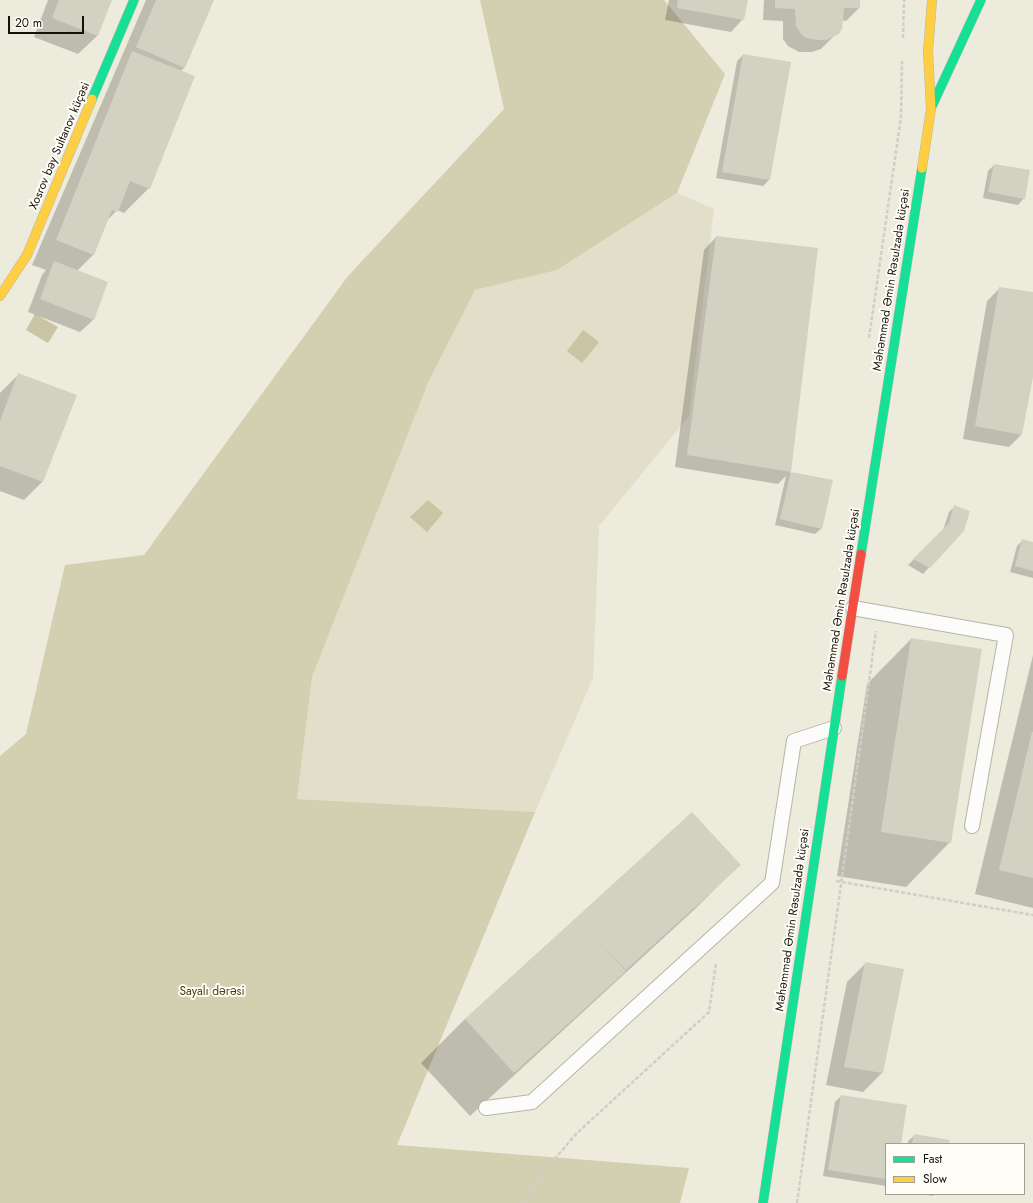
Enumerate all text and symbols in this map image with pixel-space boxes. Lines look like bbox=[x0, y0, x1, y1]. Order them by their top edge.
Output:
scale bar bbox=[10, 8, 86, 34]
text: 20 m bbox=[15, 14, 42, 32]
street label: Xosrov bəy Sultanov küçəsi bbox=[27, 80, 93, 212]
street label: Məhəmməd Əmin Rəsulzadə küçəsi bbox=[870, 188, 914, 372]
street label: Məhəmməd Əmin Rəsulzadə küçəsi bbox=[820, 508, 864, 692]
street label: Məhəmməd Əmin Rəsulzadə küçəsi bbox=[773, 828, 813, 1012]
park label: Sayalı dərəsi bbox=[179, 985, 245, 999]
legend bbox=[885, 1143, 1025, 1195]
text: Fast bbox=[923, 1150, 942, 1168]
text: Slow bbox=[923, 1170, 947, 1188]

